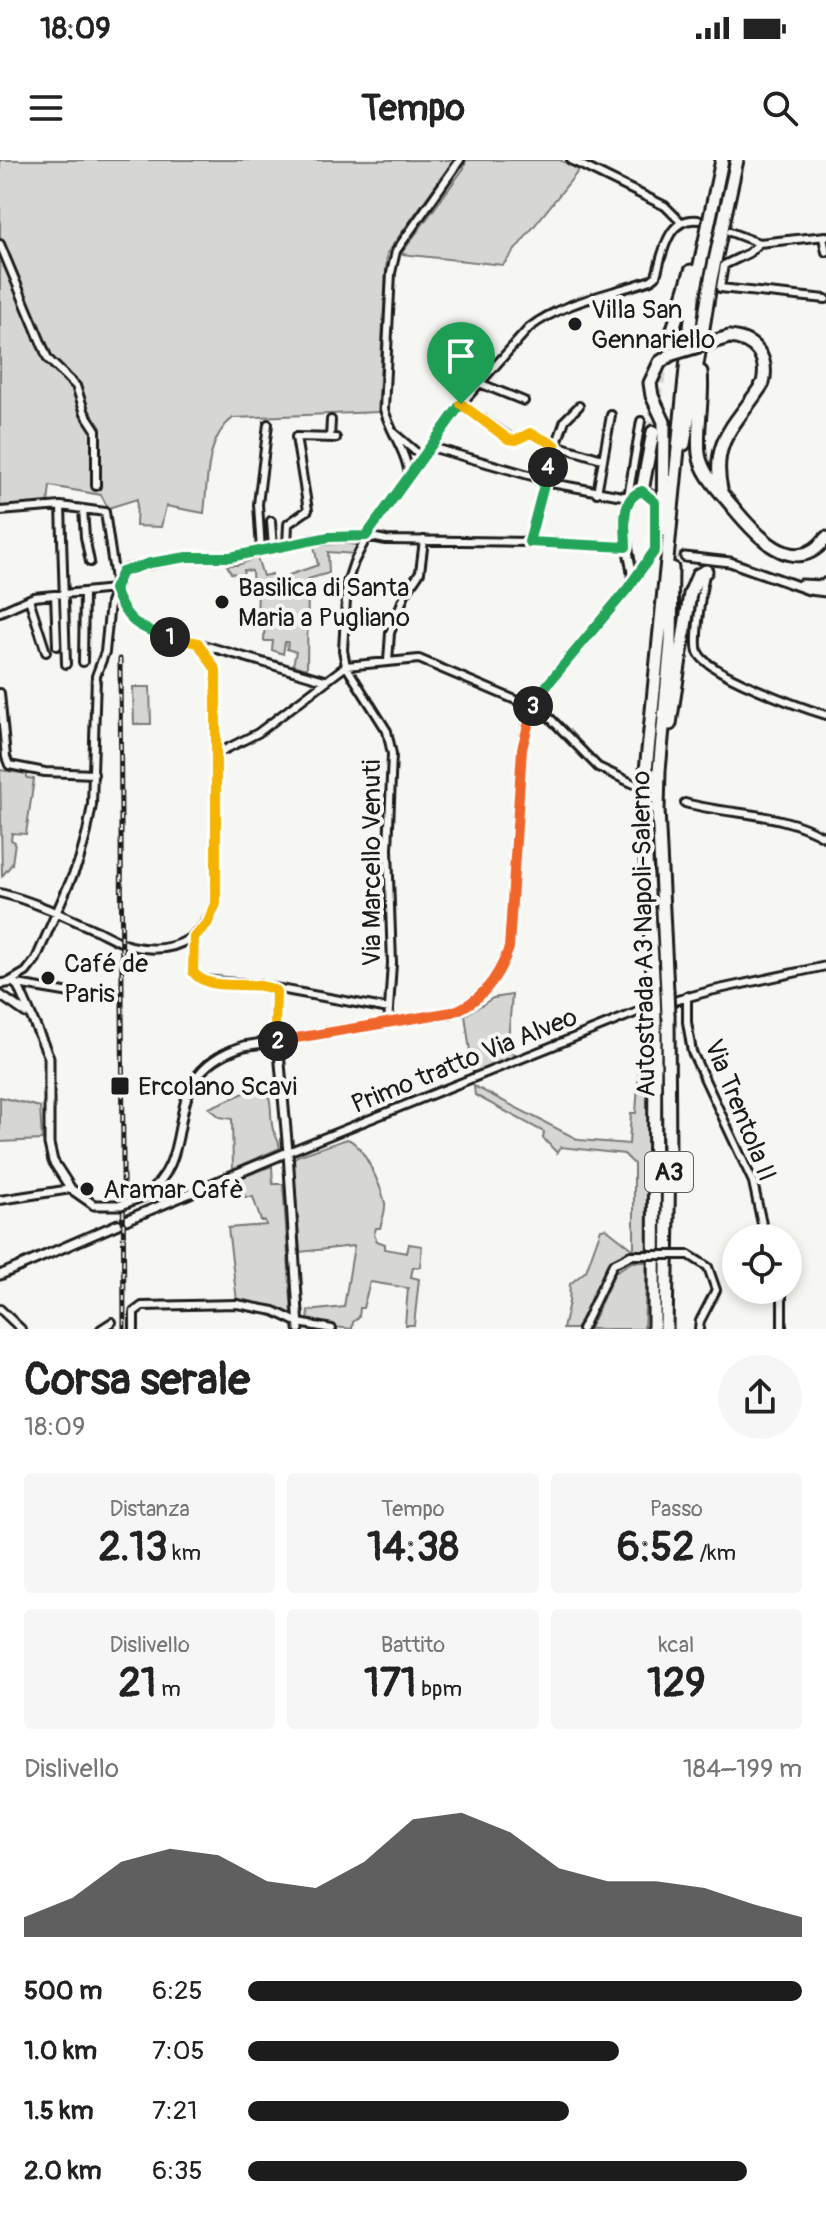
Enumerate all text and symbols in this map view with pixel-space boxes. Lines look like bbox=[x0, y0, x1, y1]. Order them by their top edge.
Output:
text: 18:09 bbox=[40, 10, 111, 47]
icon: menu bbox=[24, 86, 68, 130]
text: Tempo bbox=[361, 86, 465, 131]
icon: search bbox=[758, 86, 802, 130]
place label: Villa San Gennariello bbox=[591, 294, 715, 356]
marker: Villa San Gennariello bbox=[566, 315, 584, 333]
pin bbox=[427, 322, 495, 404]
icon: arrive bbox=[439, 334, 483, 378]
pin: 4 bbox=[528, 447, 568, 487]
text: 4 bbox=[542, 453, 554, 481]
place label: Basilica di Santa Maria a Pugliano bbox=[238, 572, 410, 634]
marker: Basilica di Santa Maria a Pugliano bbox=[213, 593, 231, 611]
pin: 1 bbox=[150, 617, 190, 657]
text: 1 bbox=[166, 623, 174, 651]
pin: 3 bbox=[513, 686, 553, 726]
text: 3 bbox=[527, 692, 539, 720]
street label: Via Marcello Venuti bbox=[356, 760, 388, 966]
street label: Autostrada A3 Napoli-Salerno bbox=[625, 770, 663, 1098]
place label: Café de Paris bbox=[64, 948, 148, 1010]
marker: Café de Paris bbox=[39, 969, 57, 987]
street label: Primo tratto Via Alveo bbox=[347, 1001, 582, 1121]
pin: 2 bbox=[258, 1021, 298, 1061]
text: 2 bbox=[272, 1027, 284, 1055]
street label: Via Trentola II bbox=[697, 1035, 783, 1186]
place label: Ercolano Scavi bbox=[138, 1071, 297, 1103]
marker: Ercolano Scavi bbox=[109, 1075, 131, 1097]
road number: A3 bbox=[645, 1152, 693, 1192]
place label: Aramar Cafè bbox=[103, 1174, 244, 1206]
marker: Aramar Cafè bbox=[78, 1180, 96, 1198]
map controls bbox=[722, 1224, 802, 1304]
button: locate bbox=[722, 1224, 802, 1304]
text: Corsa serale bbox=[24, 1353, 250, 1408]
button: share bbox=[718, 1355, 802, 1439]
text: 18:09 bbox=[24, 1411, 85, 1443]
text: Distanza bbox=[110, 1495, 190, 1523]
text: Tempo bbox=[381, 1495, 445, 1523]
text: Passo bbox=[650, 1495, 703, 1523]
text: 2.13 bbox=[98, 1523, 167, 1572]
text: 14:38 bbox=[367, 1523, 459, 1572]
text: 6:52 bbox=[617, 1523, 695, 1572]
text: km bbox=[167, 1539, 201, 1567]
text: /km bbox=[695, 1539, 736, 1567]
text: Dislivello bbox=[109, 1631, 190, 1659]
text: Battito bbox=[381, 1631, 445, 1659]
text: kcal bbox=[658, 1631, 694, 1659]
text: 21 bbox=[119, 1659, 157, 1708]
text: 171 bbox=[364, 1659, 416, 1708]
text: 129 bbox=[647, 1659, 706, 1708]
text: m bbox=[157, 1675, 181, 1703]
text: bpm bbox=[416, 1675, 462, 1703]
text: Dislivello bbox=[24, 1753, 119, 1785]
text: 184–199 m bbox=[683, 1753, 802, 1785]
text: 500 m bbox=[24, 1975, 102, 2007]
text: 6:25 bbox=[152, 1975, 203, 2007]
text: 1.0 km bbox=[24, 2035, 97, 2067]
text: 7:05 bbox=[152, 2035, 205, 2067]
text: 1.5 km bbox=[24, 2095, 94, 2127]
text: 7:21 bbox=[152, 2095, 197, 2127]
text: 2.0 km bbox=[24, 2155, 102, 2187]
text: 6:35 bbox=[152, 2155, 203, 2187]

